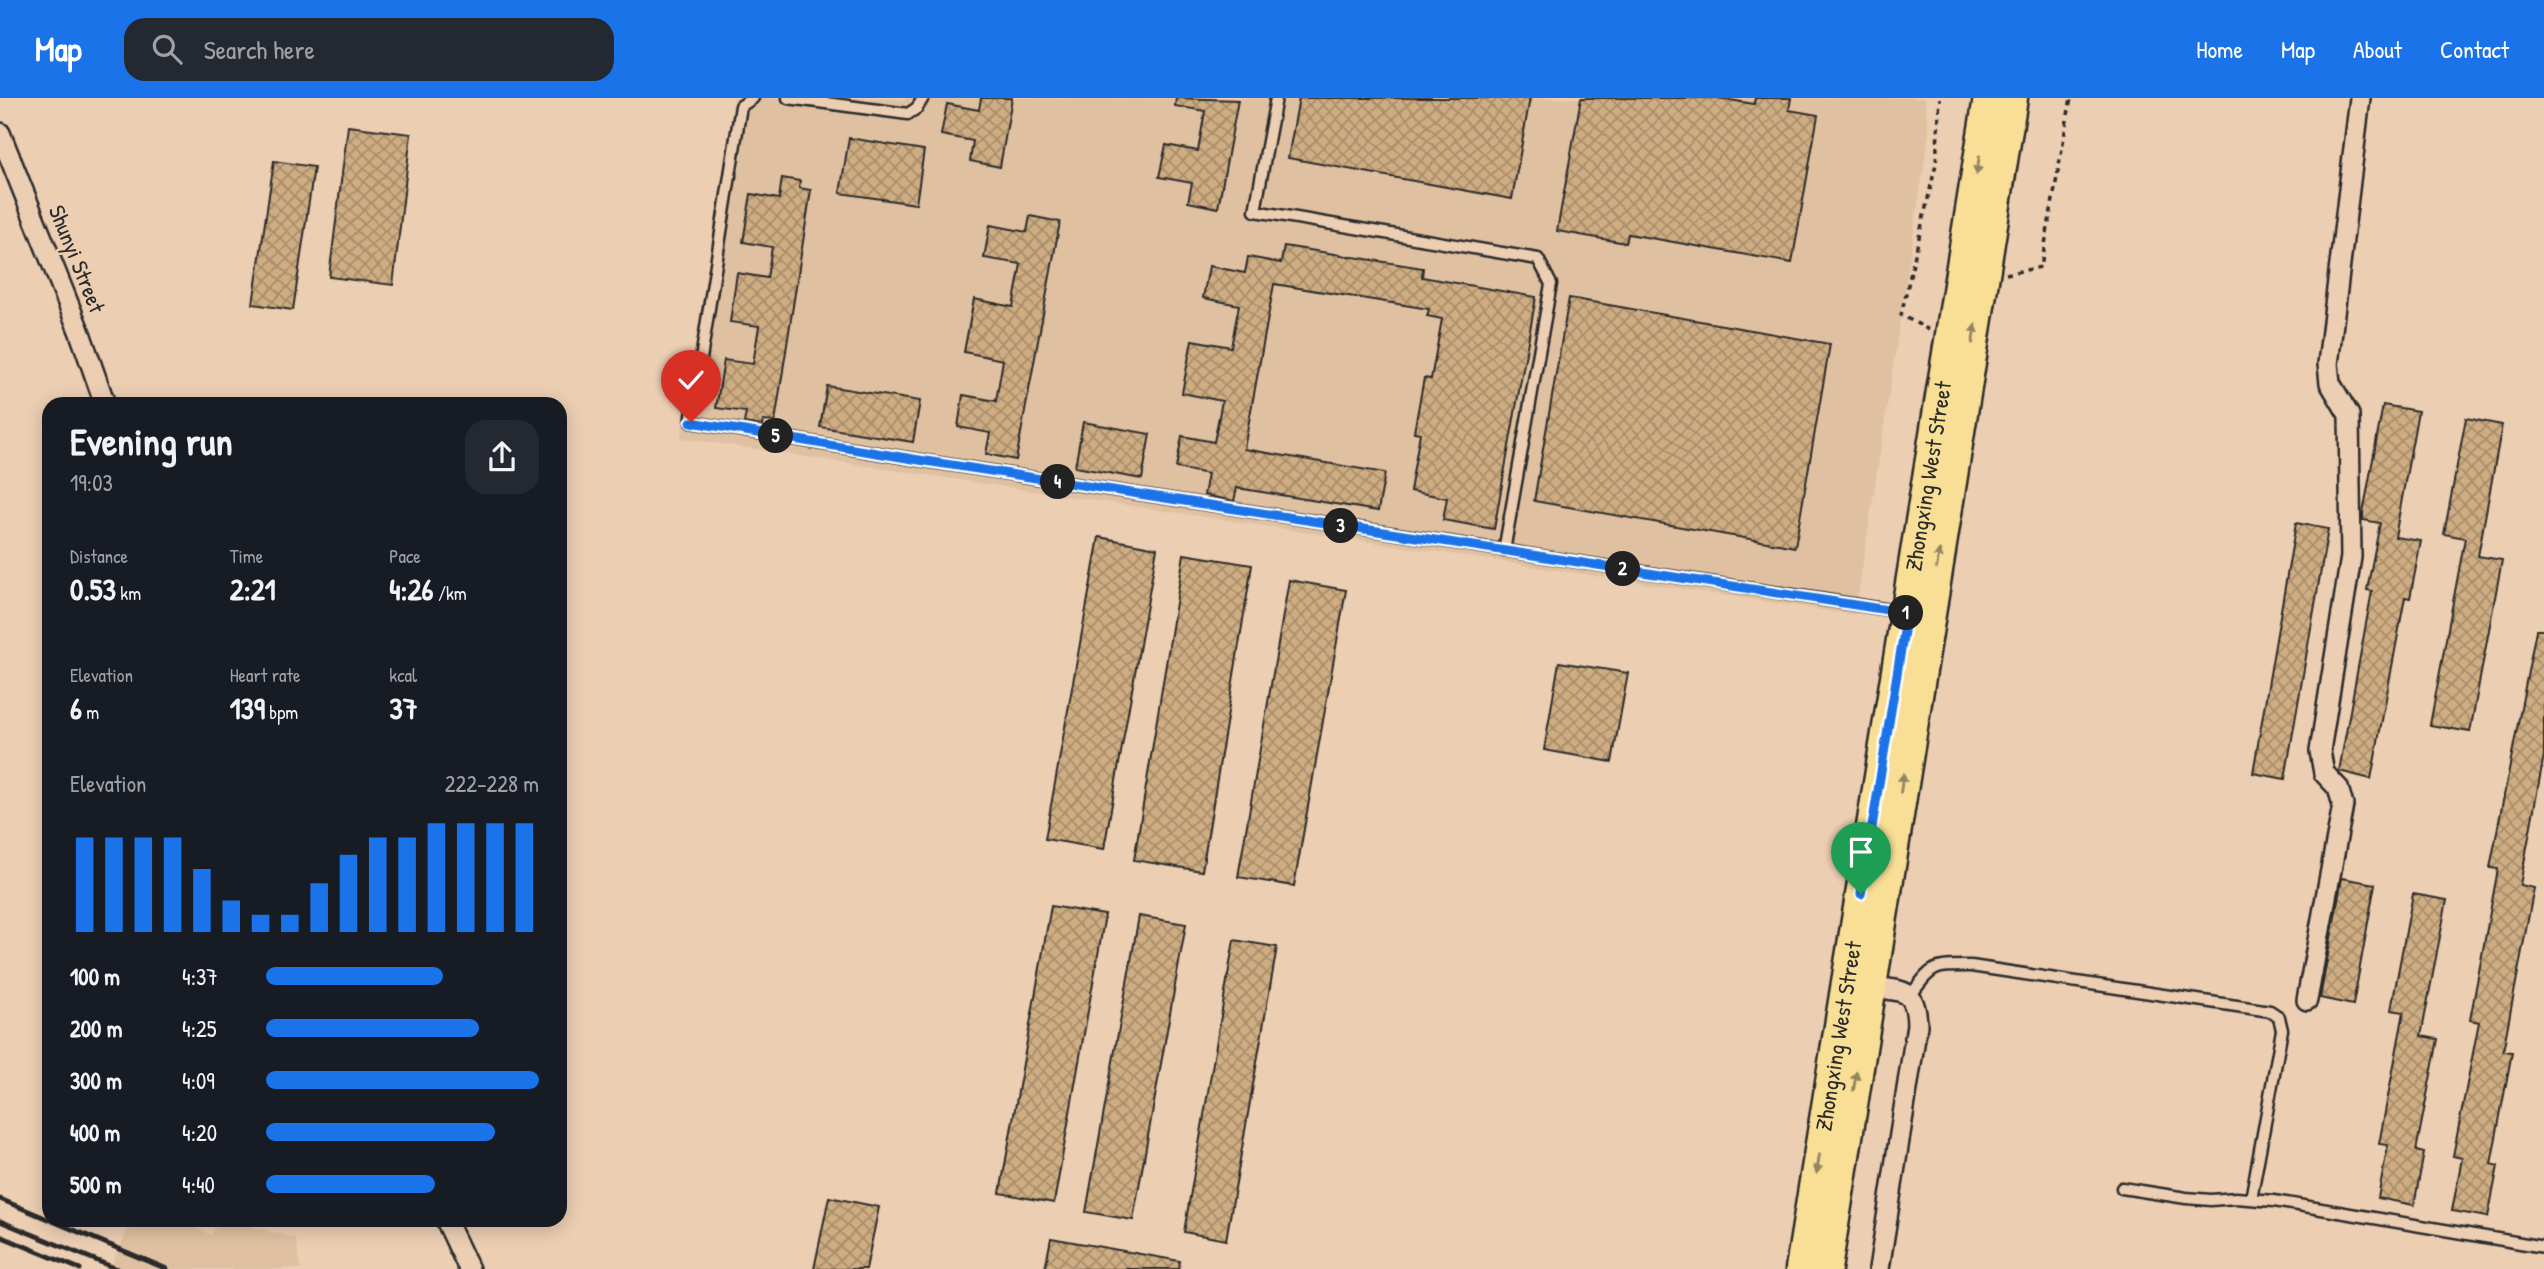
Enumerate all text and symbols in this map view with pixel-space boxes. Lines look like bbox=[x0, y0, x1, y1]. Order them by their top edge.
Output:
search box bbox=[124, 18, 614, 81]
text: Map bbox=[35, 27, 82, 71]
icon: search bbox=[148, 30, 186, 68]
text: Search here bbox=[204, 32, 315, 67]
text: Home bbox=[2196, 33, 2243, 65]
text: Map bbox=[2281, 33, 2315, 65]
text: About bbox=[2353, 33, 2402, 65]
text: Contact bbox=[2440, 33, 2509, 65]
one-way arrow bbox=[1972, 154, 1983, 176]
street label: Shunyi Street bbox=[42, 200, 114, 318]
one-way arrow bbox=[1969, 323, 1980, 345]
pin bbox=[661, 350, 721, 422]
icon: check bbox=[672, 361, 710, 399]
street label: Zhongxing West Street bbox=[1897, 378, 1958, 573]
text: Evening run bbox=[70, 415, 233, 467]
pin: 5 bbox=[758, 418, 794, 454]
button: share bbox=[465, 420, 539, 494]
text: 5 bbox=[771, 422, 780, 448]
pin: 4 bbox=[1040, 464, 1076, 500]
text: 19:03 bbox=[70, 467, 113, 498]
text: 4 bbox=[1054, 468, 1061, 494]
pin: 3 bbox=[1324, 508, 1358, 544]
text: 3 bbox=[1336, 512, 1345, 538]
text: Distance bbox=[70, 543, 128, 569]
text: Time bbox=[230, 543, 263, 569]
text: Pace bbox=[389, 543, 421, 569]
one-way arrow bbox=[1933, 548, 1944, 570]
pin: 2 bbox=[1606, 552, 1640, 587]
text: 2 bbox=[1618, 555, 1627, 581]
text: 0.53 bbox=[70, 569, 116, 609]
text: 2:21 bbox=[230, 569, 276, 609]
text: 4:26 bbox=[389, 569, 434, 609]
text: km bbox=[116, 580, 141, 606]
text: /km bbox=[434, 580, 467, 606]
pin: 1 bbox=[1888, 596, 1924, 630]
text: 1 bbox=[1902, 599, 1909, 625]
text: Elevation bbox=[70, 662, 133, 688]
text: Heart rate bbox=[230, 662, 301, 688]
text: kcal bbox=[389, 662, 417, 688]
text: 6 bbox=[70, 688, 82, 728]
text: 139 bbox=[230, 688, 265, 728]
text: 37 bbox=[389, 688, 418, 728]
text: m bbox=[82, 699, 99, 725]
text: bpm bbox=[265, 699, 298, 725]
text: Elevation bbox=[70, 768, 146, 799]
text: 222–228 m bbox=[445, 768, 539, 799]
one-way arrow bbox=[1897, 772, 1908, 794]
pin bbox=[1831, 822, 1891, 894]
icon: arrive bbox=[1842, 833, 1880, 871]
street label: Zhongxing West Street bbox=[1807, 938, 1869, 1133]
text: 100 m bbox=[70, 961, 120, 992]
text: 4:37 bbox=[182, 961, 218, 992]
text: 200 m bbox=[70, 1013, 122, 1044]
text: 4:25 bbox=[182, 1013, 216, 1044]
text: 300 m bbox=[70, 1065, 122, 1096]
text: 4:09 bbox=[182, 1065, 215, 1096]
one-way arrow bbox=[1850, 1069, 1861, 1091]
text: 400 m bbox=[70, 1117, 120, 1148]
text: 4:20 bbox=[182, 1117, 217, 1148]
one-way arrow bbox=[1812, 1153, 1823, 1175]
text: 500 m bbox=[70, 1169, 121, 1200]
text: 4:40 bbox=[182, 1169, 215, 1200]

